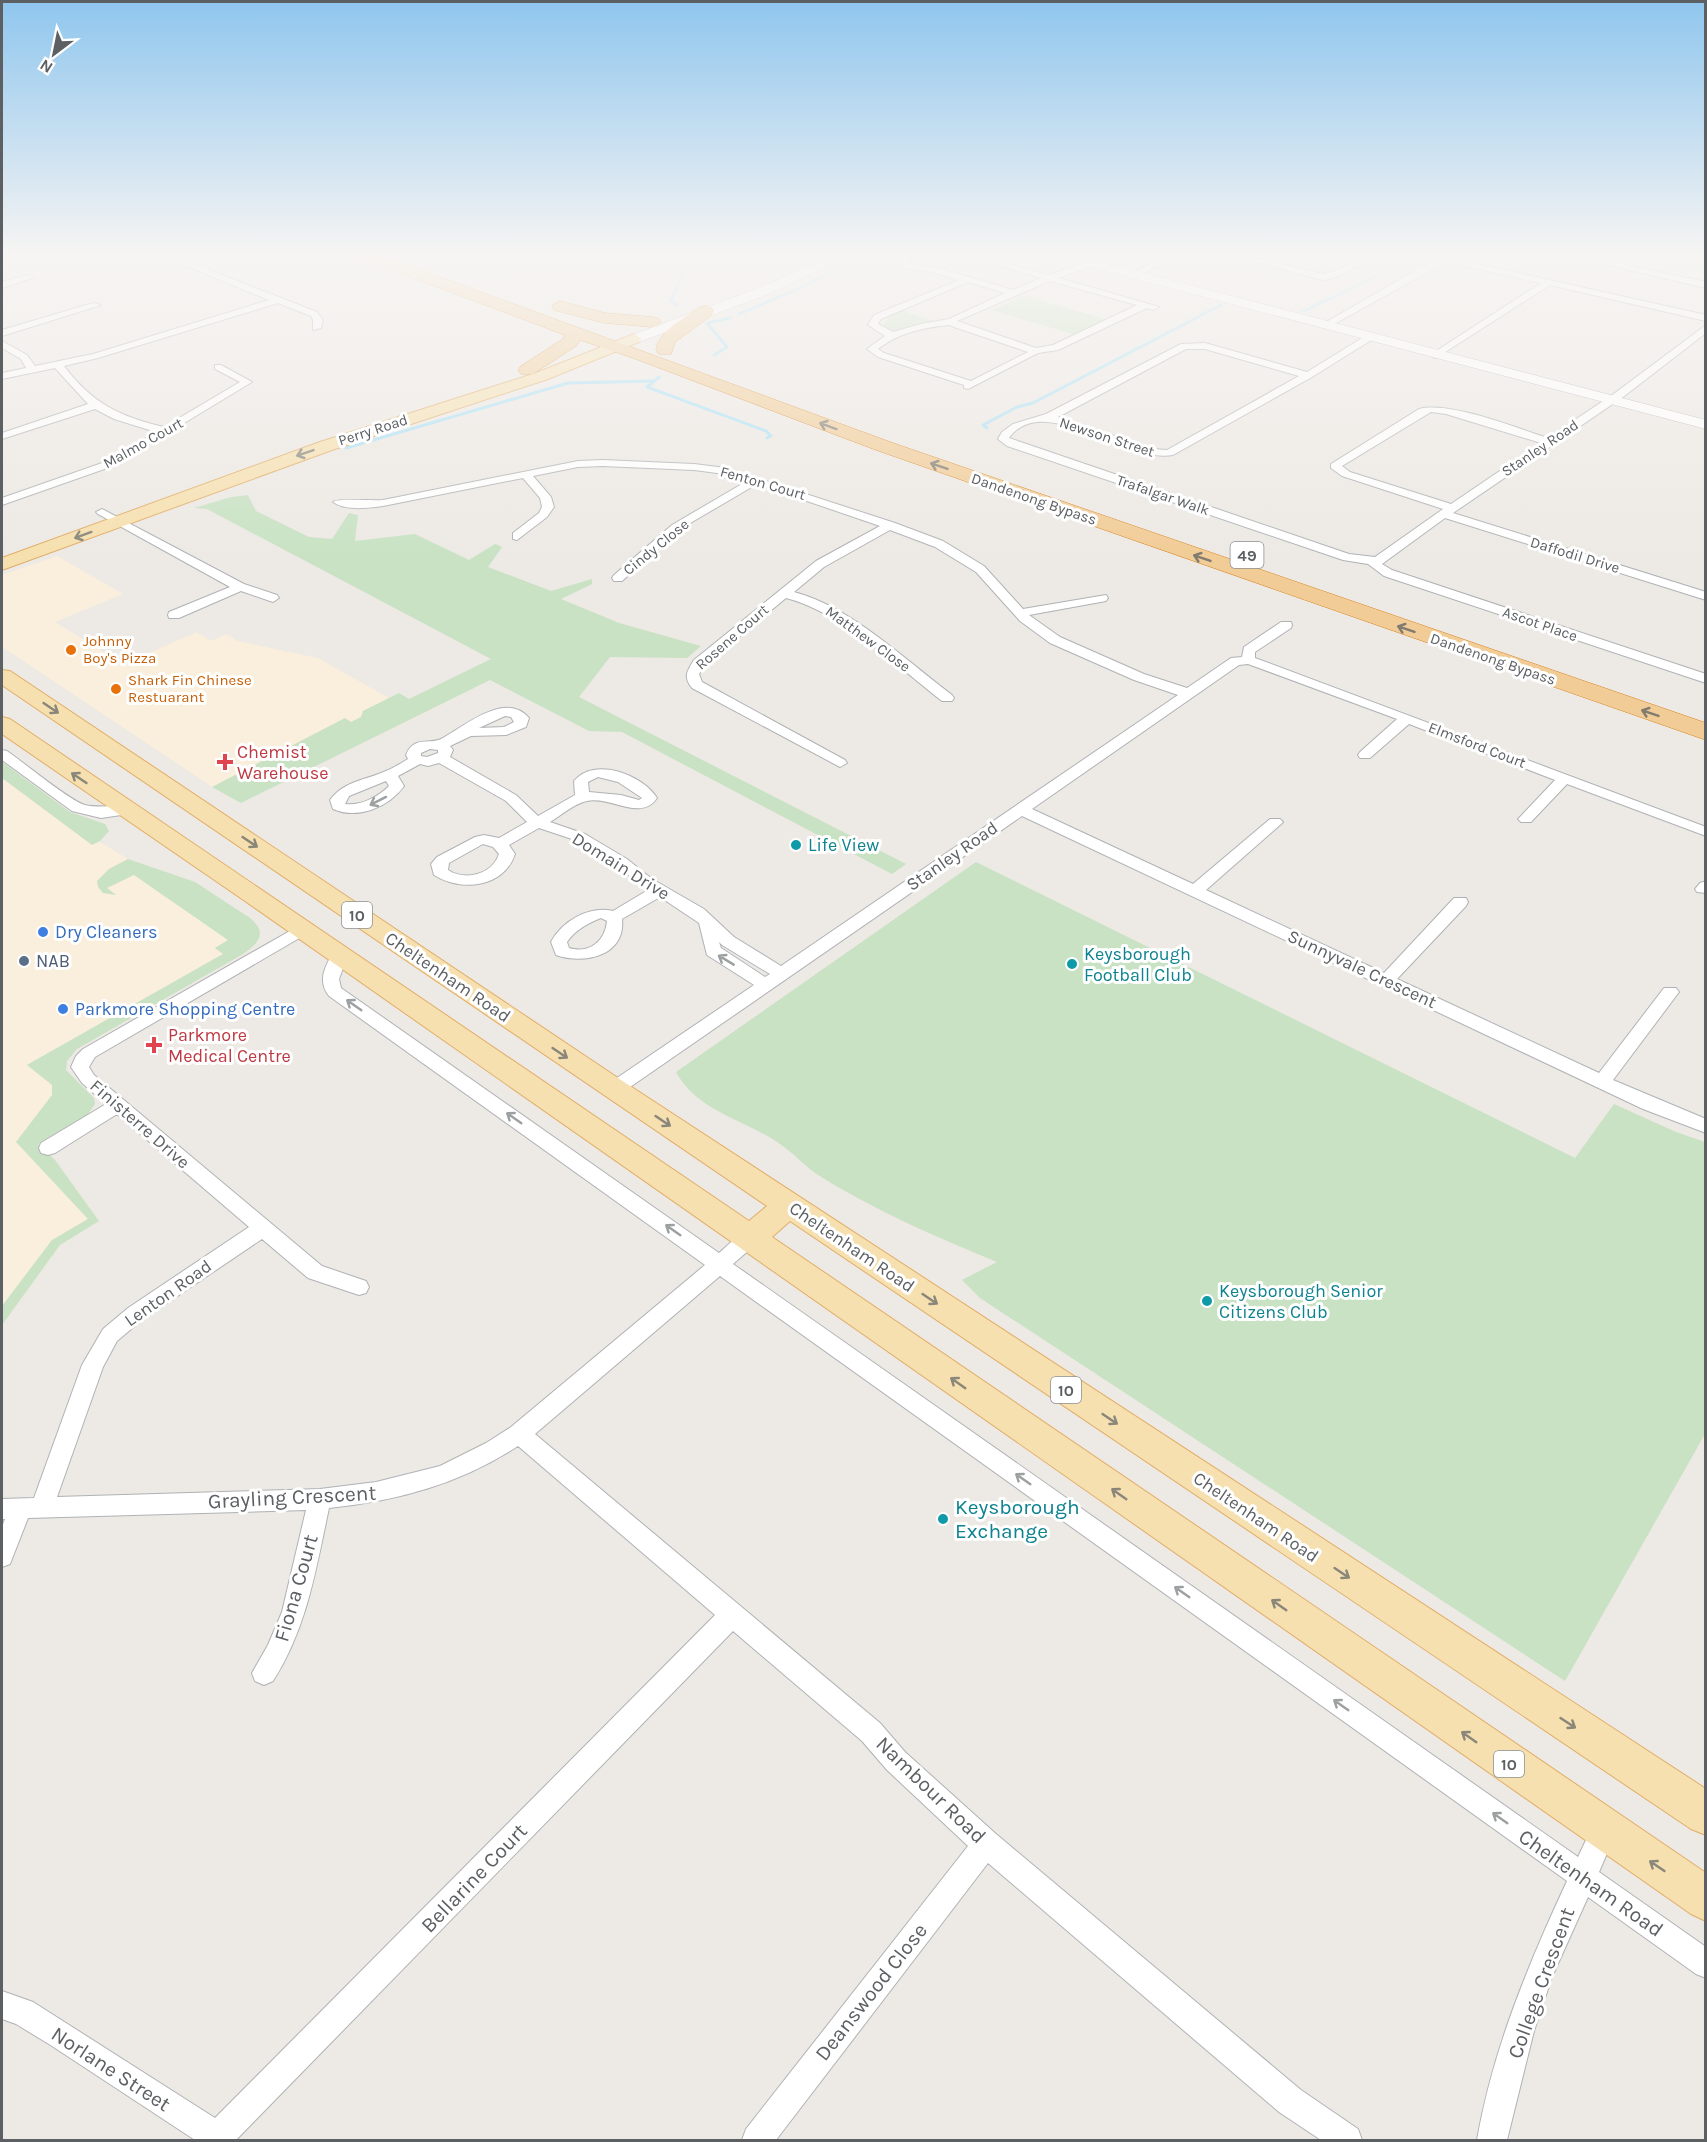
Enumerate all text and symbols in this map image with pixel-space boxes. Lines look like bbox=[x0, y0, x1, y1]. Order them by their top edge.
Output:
north arrow bbox=[24, 24, 84, 84]
text: N bbox=[36, 55, 56, 77]
street label: Perry Road bbox=[336, 410, 410, 450]
street label: Newson Street bbox=[1057, 413, 1157, 461]
street label: Malmo Court bbox=[100, 414, 186, 472]
street label: Stanley Road bbox=[1498, 416, 1582, 480]
one-way arrow bbox=[819, 420, 838, 431]
one-way arrow bbox=[296, 448, 315, 459]
one-way arrow bbox=[930, 460, 949, 471]
street label: Fenton Court bbox=[718, 462, 808, 504]
street label: Dandenong Bypass bbox=[969, 469, 1099, 529]
street label: Trafalgar Walk bbox=[1114, 471, 1212, 519]
street label: Cindy Close bbox=[620, 515, 692, 579]
one-way arrow bbox=[74, 530, 93, 541]
street label: Daffodil Drive bbox=[1528, 533, 1622, 577]
road number: 49 bbox=[1230, 542, 1264, 568]
one-way arrow bbox=[1194, 551, 1212, 562]
street label: Rosene Court bbox=[692, 600, 772, 674]
street label: Matthew Close bbox=[822, 602, 914, 676]
street label: Ascot Place bbox=[1500, 603, 1580, 645]
one-way arrow bbox=[1398, 622, 1416, 633]
street label: Dandenong Bypass bbox=[1428, 629, 1558, 689]
place label: Johnny Boy's Pizza bbox=[83, 632, 156, 667]
marker: Johnny Boy's Pizza bbox=[64, 643, 78, 657]
place label: Shark Fin Chinese Restuarant bbox=[128, 671, 252, 706]
marker: Shark Fin Chinese Restuarant bbox=[109, 682, 123, 696]
one-way arrow bbox=[42, 701, 59, 714]
one-way arrow bbox=[1641, 707, 1660, 718]
street label: Elmsford Court bbox=[1426, 718, 1529, 772]
place label: Chemist Warehouse bbox=[237, 741, 328, 784]
marker: Chemist Warehouse bbox=[218, 755, 232, 769]
one-way arrow bbox=[71, 772, 88, 784]
one-way arrow bbox=[369, 795, 387, 807]
street label: Stanley Road bbox=[902, 816, 1002, 896]
street label: Domain Drive bbox=[568, 827, 674, 905]
place label: Life View bbox=[808, 834, 879, 856]
one-way arrow bbox=[241, 836, 258, 848]
marker: Life View bbox=[789, 838, 803, 852]
road number: 10 bbox=[342, 902, 372, 928]
place label: Dry Cleaners bbox=[55, 921, 157, 943]
marker: Dry Cleaners bbox=[36, 925, 50, 939]
street label: Sunnyvale Crescent bbox=[1284, 925, 1440, 1013]
street label: Cheltenham Road bbox=[381, 927, 515, 1027]
place label: Keysborough Football Club bbox=[1084, 943, 1192, 986]
place label: NAB bbox=[36, 950, 70, 972]
marker: NAB bbox=[17, 954, 31, 968]
one-way arrow bbox=[718, 954, 735, 966]
marker: Keysborough Football Club bbox=[1065, 957, 1079, 971]
place label: Parkmore Shopping Centre bbox=[75, 998, 295, 1020]
one-way arrow bbox=[347, 999, 363, 1011]
marker: Parkmore Shopping Centre bbox=[56, 1002, 70, 1016]
place label: Parkmore Medical Centre bbox=[168, 1024, 291, 1067]
marker: Parkmore Medical Centre bbox=[145, 1036, 163, 1054]
one-way arrow bbox=[552, 1047, 568, 1059]
street label: Finisterre Drive bbox=[86, 1075, 194, 1173]
one-way arrow bbox=[506, 1112, 522, 1124]
one-way arrow bbox=[654, 1115, 671, 1128]
street label: Cheltenham Road bbox=[785, 1197, 919, 1297]
one-way arrow bbox=[665, 1224, 681, 1236]
street label: Lenton Road bbox=[120, 1255, 216, 1331]
place label: Keysborough Senior Citizens Club bbox=[1219, 1280, 1383, 1323]
one-way arrow bbox=[921, 1293, 938, 1305]
marker: Keysborough Senior Citizens Club bbox=[1200, 1294, 1214, 1308]
one-way arrow bbox=[951, 1377, 967, 1389]
road number: 10 bbox=[1051, 1377, 1081, 1403]
one-way arrow bbox=[1101, 1413, 1117, 1425]
street label: Cheltenham Road bbox=[1189, 1467, 1323, 1567]
one-way arrow bbox=[1015, 1473, 1032, 1485]
street label: Grayling Crescent bbox=[207, 1481, 377, 1513]
one-way arrow bbox=[1111, 1488, 1127, 1500]
place label: Keysborough Exchange bbox=[955, 1495, 1080, 1543]
marker: Keysborough Exchange bbox=[936, 1512, 950, 1526]
street label: Fiona Court bbox=[269, 1531, 323, 1644]
one-way arrow bbox=[1333, 1568, 1350, 1580]
one-way arrow bbox=[1174, 1586, 1191, 1598]
one-way arrow bbox=[1271, 1599, 1288, 1611]
one-way arrow bbox=[1333, 1699, 1349, 1711]
one-way arrow bbox=[1559, 1718, 1576, 1730]
one-way arrow bbox=[1462, 1731, 1478, 1743]
street label: Nambour Road bbox=[871, 1732, 991, 1848]
road number: 10 bbox=[1494, 1751, 1524, 1777]
one-way arrow bbox=[1492, 1812, 1508, 1824]
street label: Bellarine Court bbox=[416, 1819, 532, 1937]
street label: Cheltenham Road bbox=[1514, 1824, 1668, 1942]
one-way arrow bbox=[1649, 1860, 1666, 1872]
street label: College Crescent bbox=[1503, 1904, 1579, 2062]
street label: Deanswood Close bbox=[810, 1919, 932, 2065]
street label: Norlane Street bbox=[47, 2022, 175, 2116]

